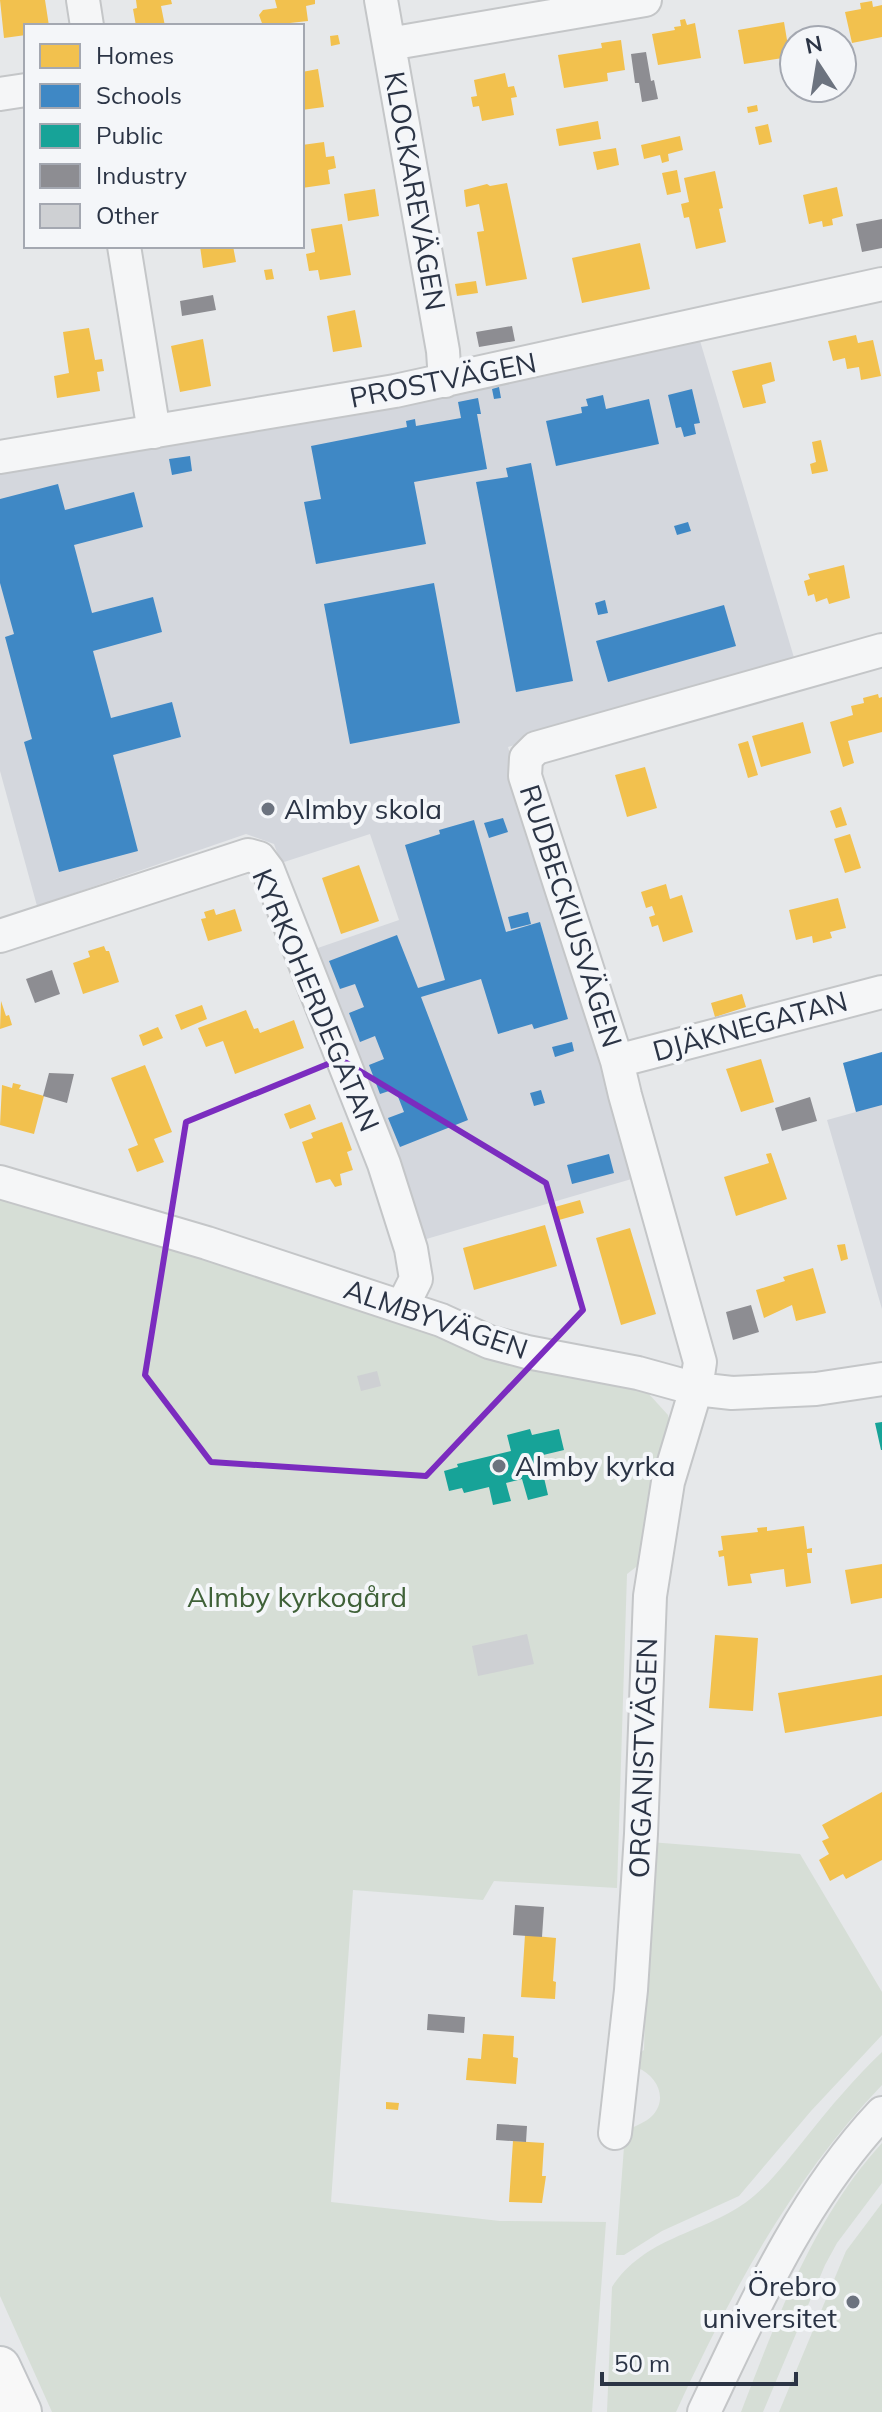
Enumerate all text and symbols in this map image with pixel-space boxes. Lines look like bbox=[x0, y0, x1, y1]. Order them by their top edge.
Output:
legend bbox=[24, 24, 304, 248]
north arrow bbox=[778, 24, 858, 104]
text: N bbox=[803, 29, 825, 60]
text: Homes bbox=[96, 40, 174, 70]
street label: KLOCKAREVÄGEN bbox=[377, 69, 454, 313]
text: Schools bbox=[96, 80, 182, 110]
text: Public bbox=[96, 120, 163, 150]
text: Industry bbox=[96, 160, 187, 190]
text: Other bbox=[96, 200, 159, 230]
street label: PROSTVÄGEN bbox=[347, 344, 539, 415]
street label: RUDBECKIUSVÄGEN bbox=[513, 780, 630, 1052]
place label: Almby skola bbox=[284, 791, 442, 826]
marker: Almby skola bbox=[259, 800, 277, 818]
street label: KYRKOHERDEGATAN bbox=[245, 863, 388, 1136]
street label: DJÄKNEGATAN bbox=[649, 983, 851, 1068]
street label: ALMBYVÄGEN bbox=[340, 1271, 533, 1366]
place label: Almby kyrka bbox=[515, 1448, 676, 1483]
marker: Almby kyrka bbox=[490, 1457, 508, 1475]
park label: Almby kyrkogård bbox=[187, 1579, 407, 1614]
street label: ORGANISTVÄGEN bbox=[621, 1637, 664, 1879]
place label: Örebro universitet bbox=[703, 2268, 837, 2335]
marker: Örebro universitet bbox=[844, 2293, 862, 2311]
scale bar bbox=[602, 2336, 796, 2386]
text: 50 m bbox=[614, 2348, 670, 2378]

